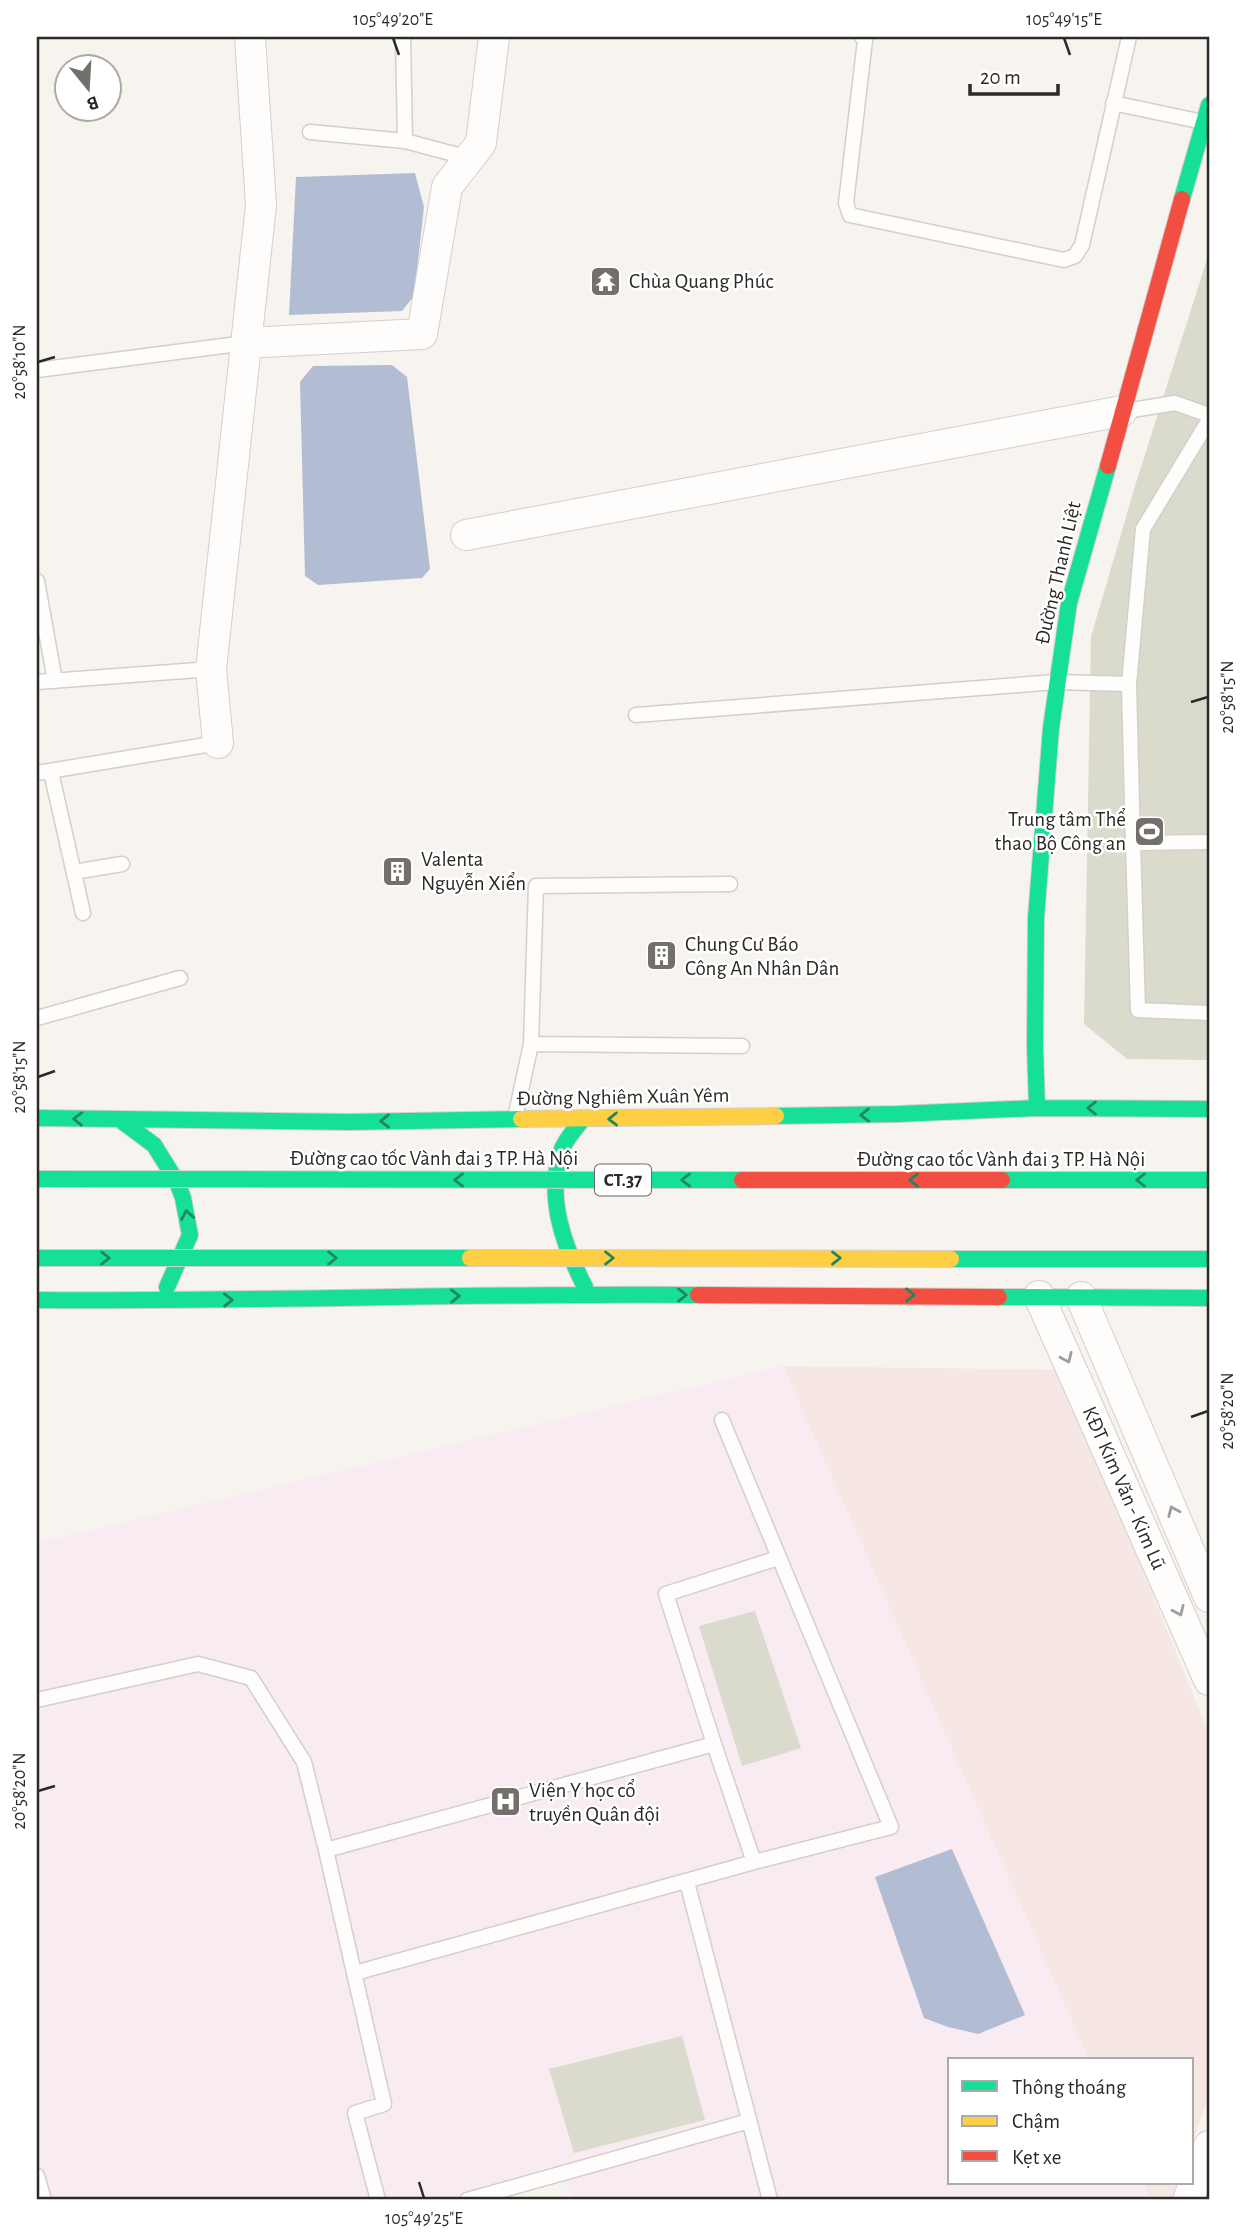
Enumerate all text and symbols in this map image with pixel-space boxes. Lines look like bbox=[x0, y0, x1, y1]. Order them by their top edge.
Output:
text: 105°49'20"E bbox=[353, 11, 433, 29]
text: 105°49'15"E bbox=[1026, 11, 1102, 29]
north arrow bbox=[52, 52, 122, 122]
scale bar bbox=[970, 52, 1057, 96]
text: 20 m bbox=[980, 67, 1021, 88]
text: B bbox=[85, 92, 101, 113]
temple icon: Chùa Quang Phúc bbox=[589, 264, 623, 298]
place label: Chùa Quang Phúc bbox=[629, 271, 773, 292]
text: 20°58'10"N bbox=[11, 324, 29, 400]
street label: Đường Thanh Liệt bbox=[1031, 499, 1085, 647]
text: 20°58'15"N bbox=[1219, 660, 1237, 734]
place label: Trung tâm Thể thao Bộ Công an bbox=[995, 808, 1126, 854]
sports icon: Trung tâm Thể thao Bộ Công an bbox=[1132, 814, 1166, 848]
place label: Valenta Nguyễn Xiển bbox=[421, 849, 526, 894]
building icon: Valenta Nguyễn Xiển bbox=[381, 854, 415, 888]
place label: Chung Cư Báo Công An Nhân Dân bbox=[685, 934, 839, 979]
building icon: Chung Cư Báo Công An Nhân Dân bbox=[645, 939, 679, 973]
text: 20°58'15"N bbox=[11, 1040, 29, 1114]
street label: Đường Nghiêm Xuân Yêm bbox=[516, 1085, 730, 1109]
one-way arrow bbox=[1086, 1100, 1097, 1116]
one-way arrow bbox=[859, 1107, 869, 1123]
one-way arrow bbox=[72, 1111, 83, 1127]
one-way arrow bbox=[607, 1111, 617, 1127]
one-way arrow bbox=[379, 1113, 390, 1129]
street label: Đường cao tốc Vành đai 3 TP. Hà Nội bbox=[290, 1148, 578, 1169]
street label: Đường cao tốc Vành đai 3 TP. Hà Nội bbox=[857, 1149, 1145, 1170]
road number: CT.37 bbox=[595, 1164, 651, 1196]
one-way arrow bbox=[453, 1172, 463, 1188]
one-way arrow bbox=[680, 1172, 691, 1188]
one-way arrow bbox=[908, 1172, 918, 1188]
one-way arrow bbox=[1135, 1172, 1146, 1188]
one-way arrow bbox=[180, 1210, 195, 1221]
one-way arrow bbox=[100, 1250, 111, 1266]
one-way arrow bbox=[328, 1250, 338, 1266]
one-way arrow bbox=[604, 1250, 615, 1266]
one-way arrow bbox=[832, 1250, 842, 1266]
one-way arrow bbox=[678, 1287, 688, 1303]
one-way arrow bbox=[905, 1287, 916, 1303]
one-way arrow bbox=[450, 1288, 461, 1304]
one-way arrow bbox=[223, 1292, 233, 1308]
one-way arrow bbox=[1059, 1351, 1073, 1363]
text: 20°58'20"N bbox=[1219, 1372, 1237, 1450]
street label: KĐT Kim Văn - Kim Lũ bbox=[1079, 1403, 1169, 1573]
one-way arrow bbox=[1167, 1506, 1181, 1519]
one-way arrow bbox=[1171, 1604, 1185, 1616]
text: 20°58'20"N bbox=[11, 1752, 29, 1830]
place label: Viện Y học cổ truyền Quân đội bbox=[529, 1779, 660, 1825]
hospital icon: Viện Y học cổ truyền Quân đội bbox=[489, 1785, 523, 1819]
legend bbox=[948, 2058, 1194, 2184]
text: Thông thoáng bbox=[1012, 2077, 1127, 2098]
text: Chậm bbox=[1012, 2111, 1060, 2132]
text: Kẹt xe bbox=[1012, 2147, 1061, 2168]
text: 105°49'25"E bbox=[385, 2210, 463, 2228]

